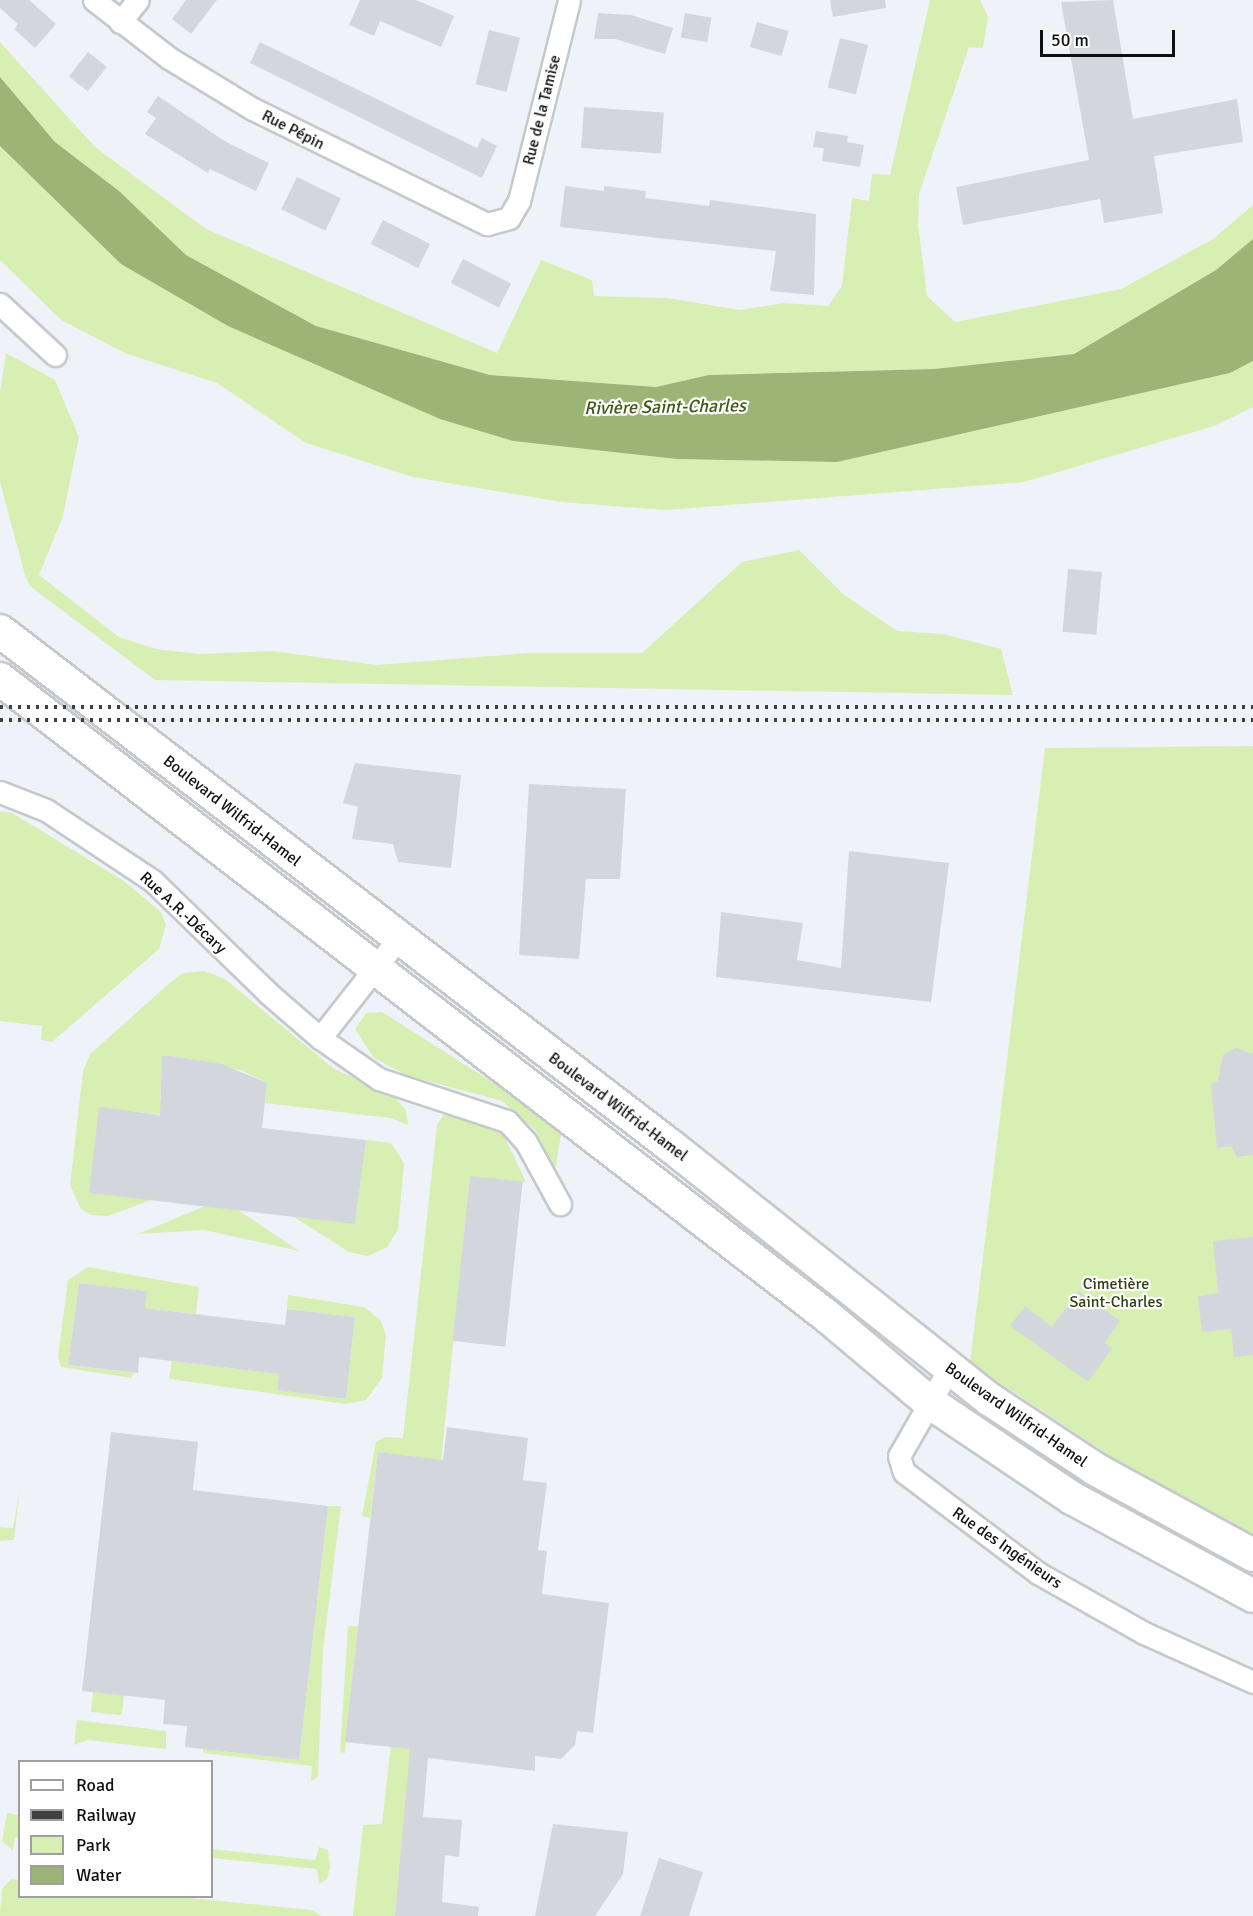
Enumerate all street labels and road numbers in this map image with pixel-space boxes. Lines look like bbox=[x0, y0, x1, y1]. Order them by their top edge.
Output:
street label: Rue de la Tamise bbox=[519, 53, 565, 167]
street label: Rue Pépin bbox=[258, 106, 328, 154]
street label: Boulevard Wilfrid-Hamel bbox=[159, 751, 305, 871]
street label: Rue A.R.-Décary bbox=[136, 868, 230, 958]
street label: Boulevard Wilfrid-Hamel bbox=[545, 1048, 691, 1166]
street label: Boulevard Wilfrid-Hamel bbox=[941, 1359, 1091, 1471]
street label: Rue des Ingénieurs bbox=[949, 1503, 1065, 1593]

